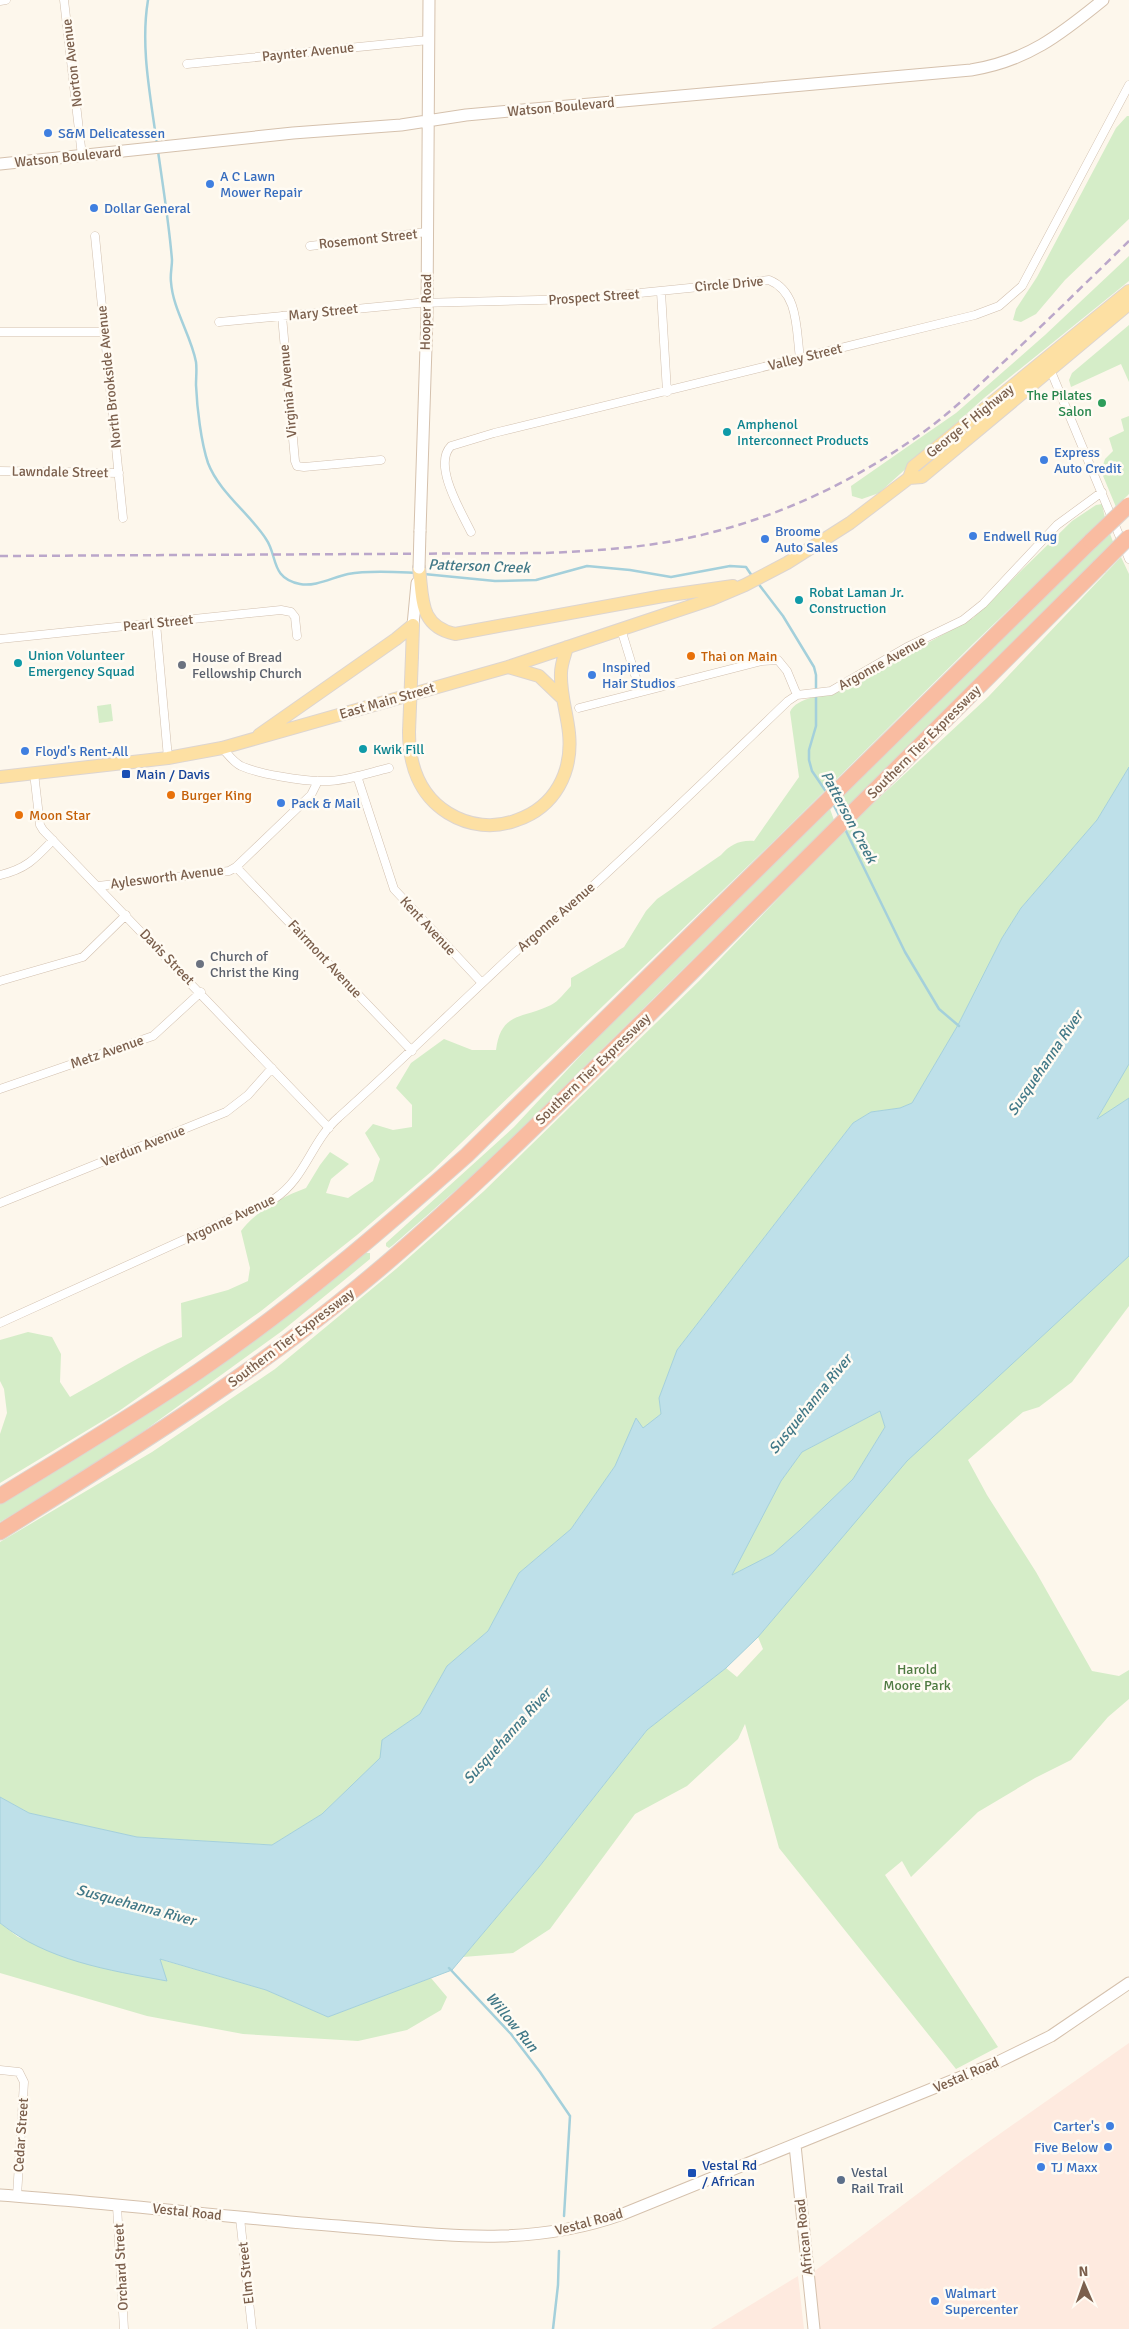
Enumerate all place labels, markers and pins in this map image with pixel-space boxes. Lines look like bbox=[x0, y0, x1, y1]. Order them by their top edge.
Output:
place label: S&M Delicatessen bbox=[58, 125, 165, 142]
marker: S&M Delicatessen bbox=[42, 127, 54, 139]
place label: A C Lawn Mower Repair bbox=[220, 168, 303, 201]
marker: A C Lawn Mower Repair bbox=[204, 178, 216, 190]
place label: Dollar General bbox=[104, 200, 191, 217]
marker: Dollar General bbox=[88, 202, 100, 214]
place label: The Pilates Salon bbox=[1027, 387, 1092, 420]
marker: The Pilates Salon bbox=[1096, 397, 1108, 409]
place label: Amphenol Interconnect Products bbox=[737, 416, 869, 449]
marker: Amphenol Interconnect Products bbox=[721, 426, 733, 438]
place label: Express Auto Credit bbox=[1054, 444, 1122, 477]
marker: Express Auto Credit bbox=[1038, 454, 1050, 466]
place label: Broome Auto Sales bbox=[775, 523, 838, 556]
place label: Endwell Rug bbox=[983, 528, 1057, 545]
marker: Endwell Rug bbox=[967, 530, 979, 542]
marker: Broome Auto Sales bbox=[759, 533, 771, 545]
place label: Robat Laman Jr. Construction bbox=[809, 584, 904, 617]
marker: Robat Laman Jr. Construction bbox=[793, 594, 805, 606]
place label: Union Volunteer Emergency Squad bbox=[28, 647, 135, 680]
place label: Thai on Main bbox=[701, 648, 777, 665]
place label: House of Bread Fellowship Church bbox=[192, 649, 302, 682]
marker: Thai on Main bbox=[685, 650, 697, 662]
marker: Union Volunteer Emergency Squad bbox=[12, 657, 24, 669]
marker: House of Bread Fellowship Church bbox=[176, 659, 188, 671]
place label: Inspired Hair Studios bbox=[602, 659, 676, 692]
marker: Inspired Hair Studios bbox=[586, 669, 598, 681]
place label: Kwik Fill bbox=[373, 741, 424, 758]
place label: Floyd's Rent-All bbox=[35, 743, 128, 760]
marker: Kwik Fill bbox=[357, 743, 369, 755]
marker: Floyd's Rent-All bbox=[19, 745, 31, 757]
place label: Main / Davis bbox=[136, 766, 210, 783]
marker: Main / Davis bbox=[120, 768, 132, 780]
place label: Burger King bbox=[181, 787, 252, 804]
marker: Burger King bbox=[165, 789, 177, 801]
place label: Pack & Mail bbox=[291, 795, 361, 812]
marker: Pack & Mail bbox=[275, 797, 287, 809]
place label: Moon Star bbox=[29, 807, 91, 824]
marker: Moon Star bbox=[13, 809, 25, 821]
place label: Church of Christ the King bbox=[210, 948, 299, 981]
marker: Church of Christ the King bbox=[194, 958, 206, 970]
place label: Carter's bbox=[1053, 2118, 1100, 2135]
marker: Carter's bbox=[1104, 2120, 1116, 2132]
place label: Five Below bbox=[1034, 2139, 1098, 2156]
marker: Five Below bbox=[1102, 2141, 1114, 2153]
place label: Vestal Rd / African bbox=[702, 2157, 757, 2190]
place label: TJ Maxx bbox=[1051, 2159, 1098, 2176]
marker: TJ Maxx bbox=[1035, 2161, 1047, 2173]
place label: Vestal Rail Trail bbox=[851, 2164, 904, 2197]
marker: Vestal Rd / African bbox=[686, 2167, 698, 2179]
marker: Vestal Rail Trail bbox=[835, 2174, 847, 2186]
place label: Walmart Supercenter bbox=[945, 2285, 1019, 2318]
marker: Walmart Supercenter bbox=[929, 2295, 941, 2307]

